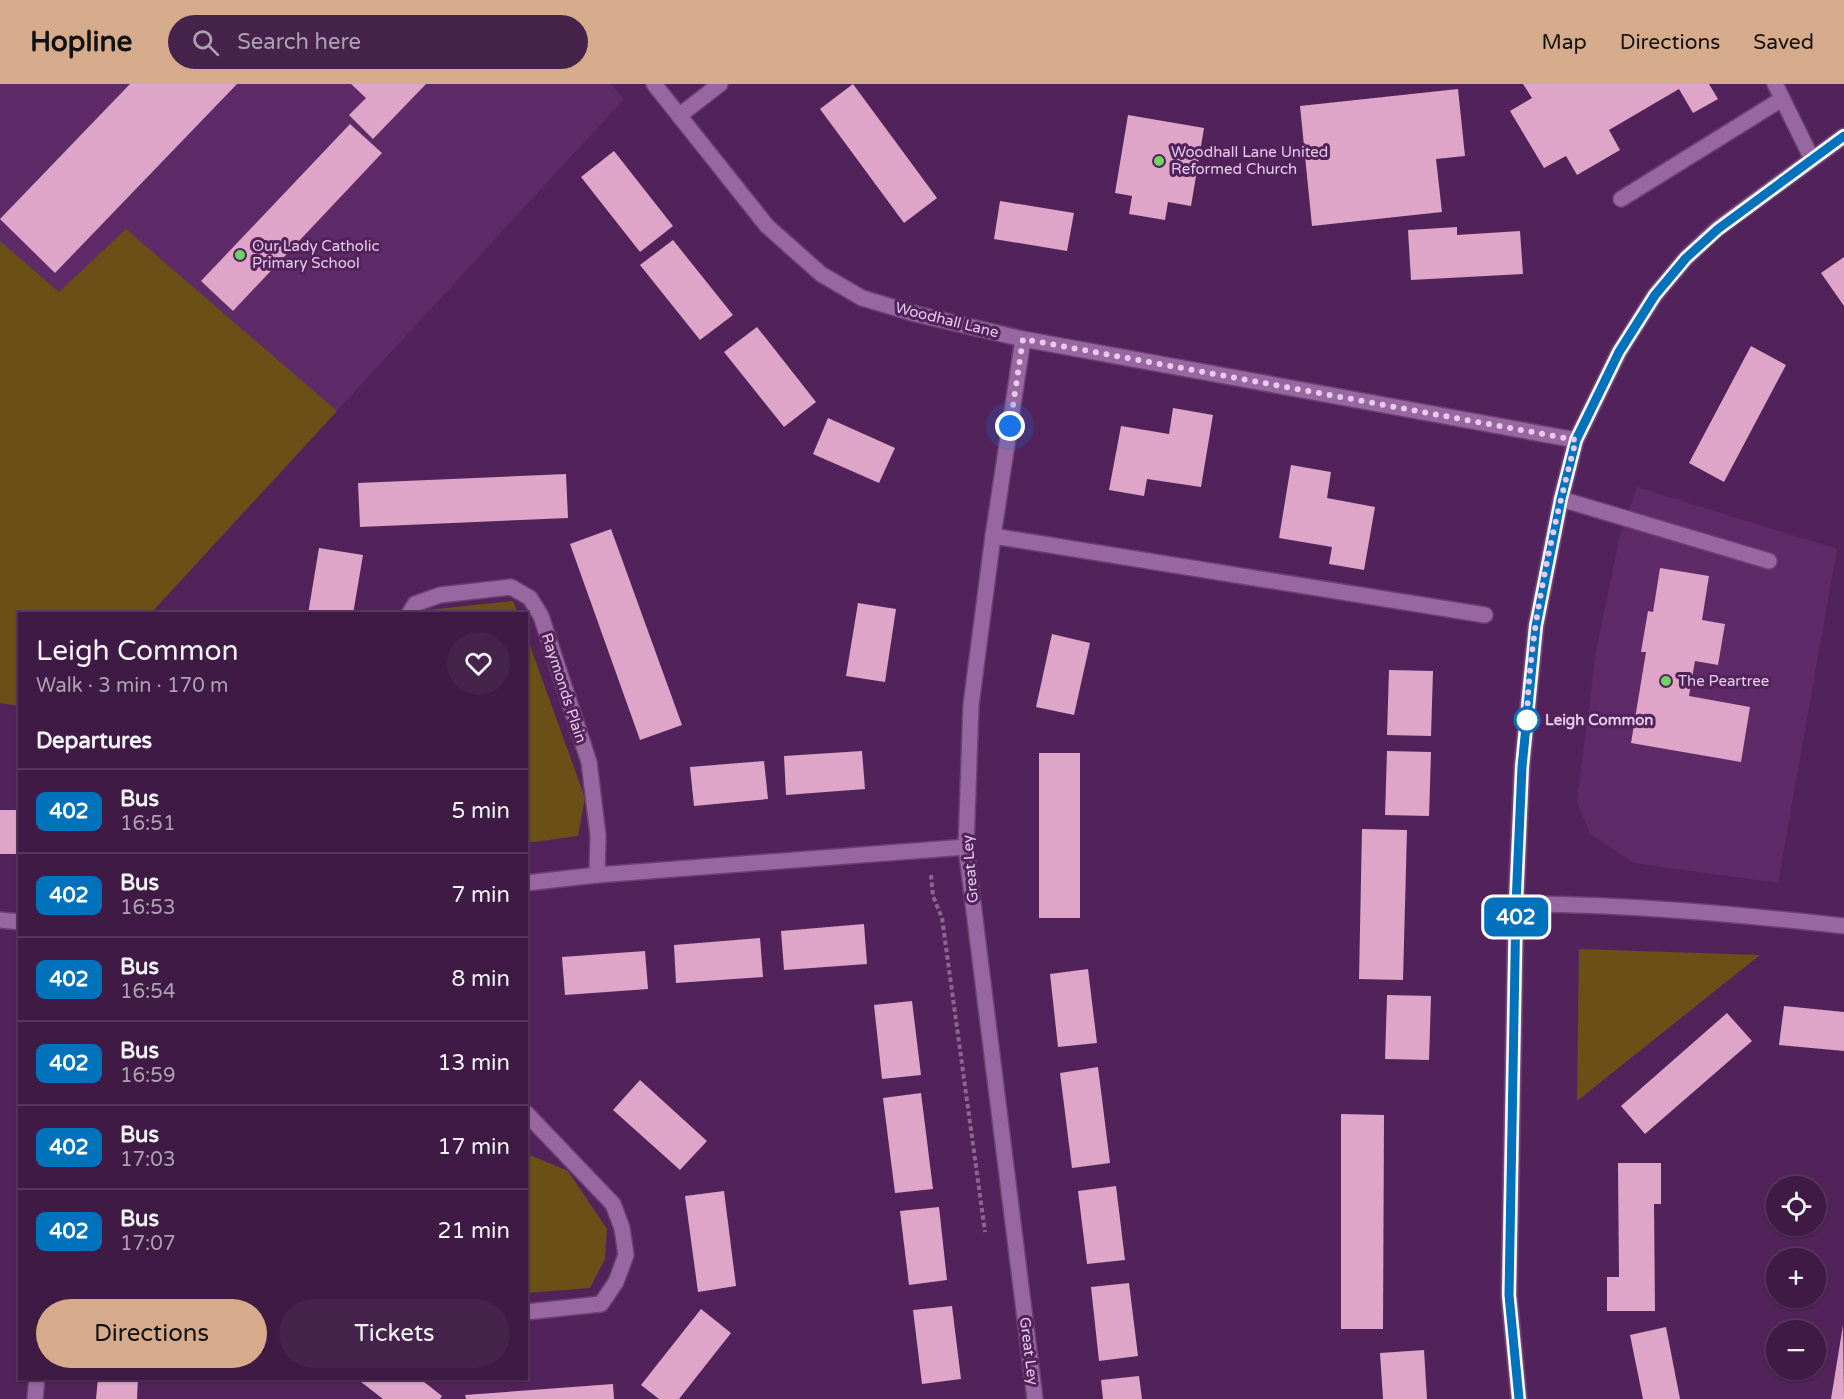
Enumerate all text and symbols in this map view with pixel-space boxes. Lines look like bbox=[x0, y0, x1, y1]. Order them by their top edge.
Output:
search box bbox=[168, 15, 588, 69]
text: Hopline bbox=[30, 25, 132, 59]
icon: search bbox=[189, 26, 222, 59]
text: Search here bbox=[237, 29, 361, 55]
text: Map bbox=[1541, 30, 1587, 55]
text: Directions bbox=[1620, 30, 1720, 55]
text: Saved bbox=[1753, 30, 1814, 55]
place label: Woodhall Lane United Reformed Church bbox=[1171, 143, 1328, 178]
marker: Woodhall Lane United Reformed Church bbox=[1152, 154, 1166, 168]
place label: Our Lady Catholic Primary School bbox=[252, 237, 379, 272]
marker: Our Lady Catholic Primary School bbox=[233, 248, 247, 262]
street label: Woodhall Lane bbox=[893, 298, 1001, 342]
your location bbox=[995, 411, 1025, 441]
street label: Raymonds Plain bbox=[538, 631, 590, 745]
button: heart bbox=[447, 632, 510, 695]
text: Leigh Common bbox=[36, 634, 238, 668]
place label: The Peartree bbox=[1678, 672, 1769, 690]
text: Walk · 3 min · 170 m bbox=[36, 674, 228, 698]
marker: The Peartree bbox=[1659, 674, 1673, 688]
marker: Leigh Common bbox=[1514, 707, 1540, 733]
place label: Leigh Common bbox=[1545, 711, 1653, 730]
text: Departures bbox=[36, 728, 152, 754]
text: Bus bbox=[120, 786, 159, 812]
text: 5 min bbox=[451, 798, 510, 824]
text: 402 bbox=[49, 799, 89, 824]
text: 16:51 bbox=[120, 812, 175, 836]
street label: Great Ley bbox=[958, 834, 982, 904]
text: Bus bbox=[120, 870, 159, 896]
text: 7 min bbox=[451, 882, 510, 908]
text: 402 bbox=[49, 883, 89, 908]
text: 16:53 bbox=[120, 896, 175, 920]
line badge: 402 bbox=[1482, 898, 1550, 936]
text: 402 bbox=[1496, 905, 1536, 930]
text: Bus bbox=[120, 954, 159, 980]
text: 8 min bbox=[451, 966, 510, 992]
text: 402 bbox=[49, 967, 89, 992]
text: 16:54 bbox=[120, 980, 175, 1004]
text: Bus bbox=[120, 1038, 159, 1064]
text: 13 min bbox=[438, 1050, 510, 1076]
text: 402 bbox=[49, 1051, 89, 1076]
text: 16:59 bbox=[120, 1064, 175, 1088]
text: Bus bbox=[120, 1122, 159, 1148]
text: 17 min bbox=[438, 1134, 510, 1160]
text: 402 bbox=[49, 1135, 89, 1160]
text: 17:03 bbox=[120, 1148, 175, 1172]
map controls bbox=[1766, 1176, 1826, 1380]
button: locate bbox=[1766, 1176, 1826, 1236]
text: Bus bbox=[120, 1206, 159, 1232]
text: 21 min bbox=[438, 1218, 510, 1244]
text: 402 bbox=[49, 1219, 89, 1244]
text: 17:07 bbox=[120, 1232, 175, 1256]
button: + bbox=[1766, 1248, 1826, 1308]
button: Directions bbox=[36, 1299, 267, 1368]
button: Tickets bbox=[279, 1299, 510, 1368]
street label: Great Ley bbox=[1016, 1316, 1042, 1386]
button: − bbox=[1766, 1320, 1826, 1380]

